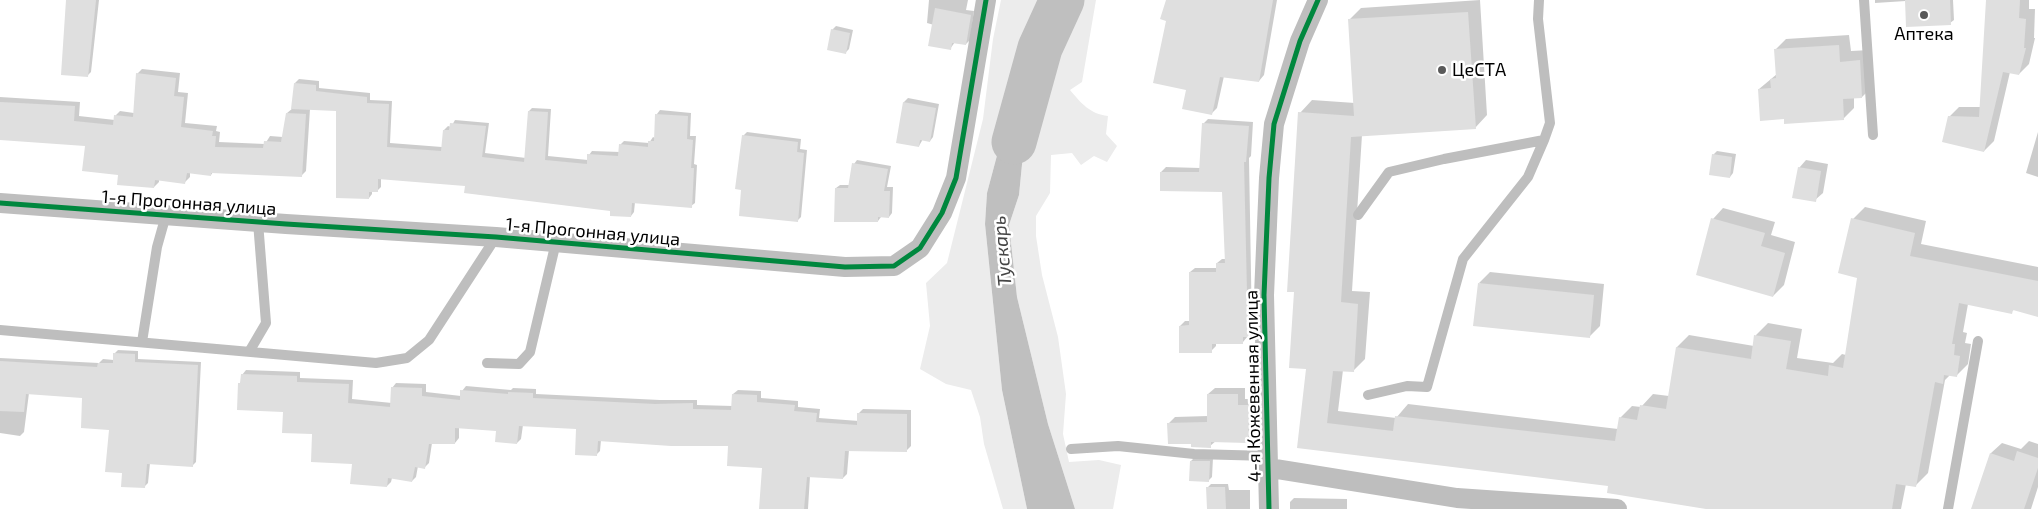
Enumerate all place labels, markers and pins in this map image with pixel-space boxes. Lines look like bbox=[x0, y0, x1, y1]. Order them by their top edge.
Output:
marker: Аптека bbox=[1918, 9, 1930, 21]
place label: Аптека bbox=[1894, 23, 1954, 45]
place label: ЦеСТА bbox=[1452, 59, 1506, 81]
marker: ЦеСТА bbox=[1436, 64, 1448, 76]

